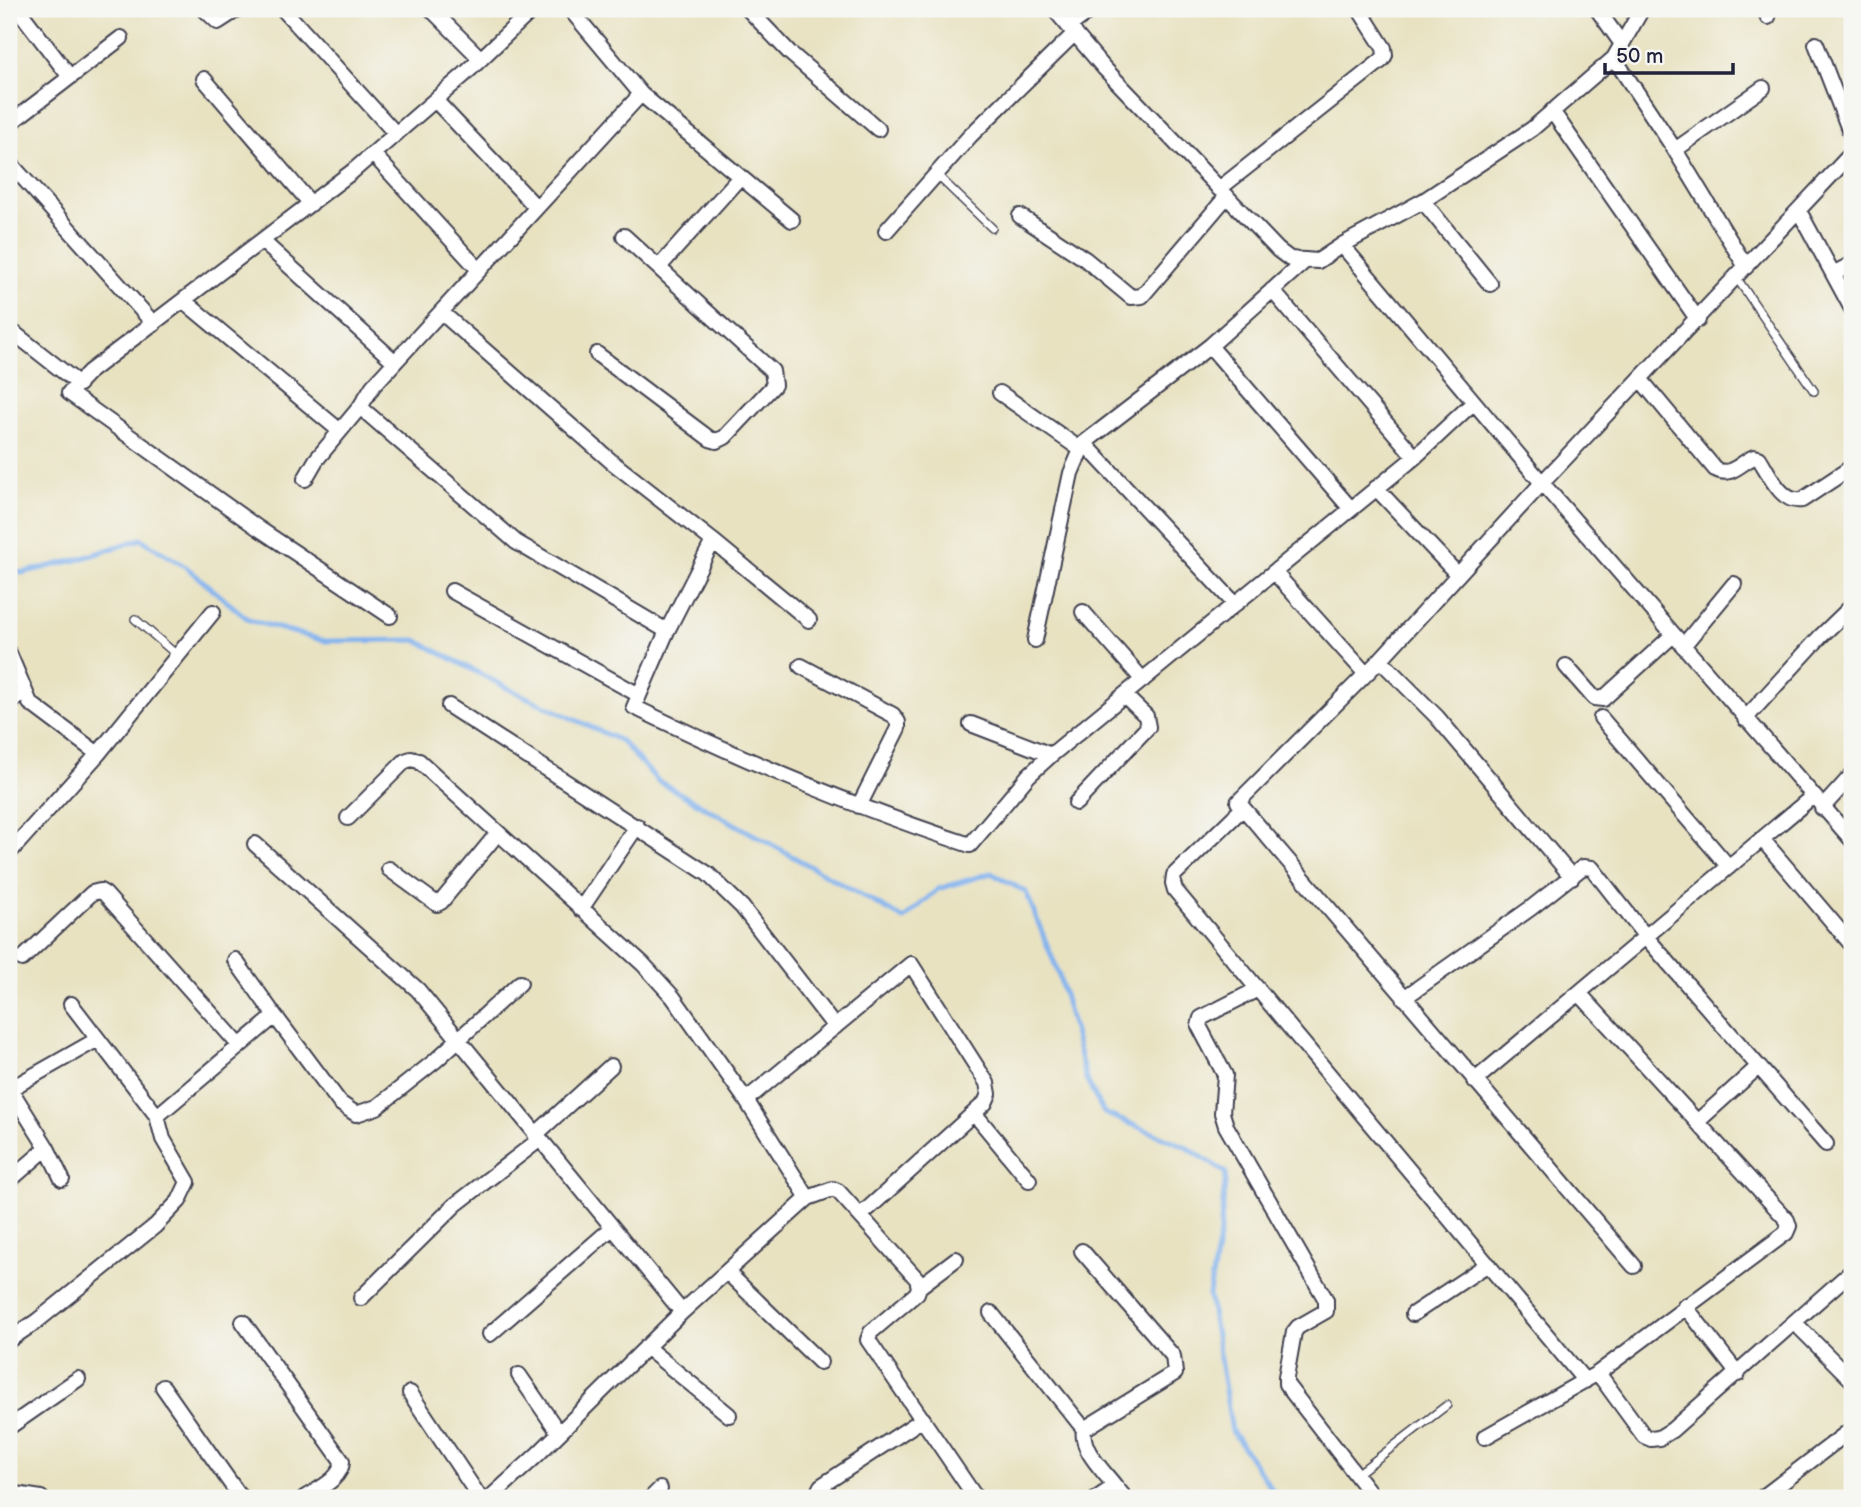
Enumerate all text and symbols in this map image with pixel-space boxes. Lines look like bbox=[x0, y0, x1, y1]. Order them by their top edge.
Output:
scale bar bbox=[1605, 32, 1733, 76]
text: 50 m bbox=[1616, 44, 1663, 69]

